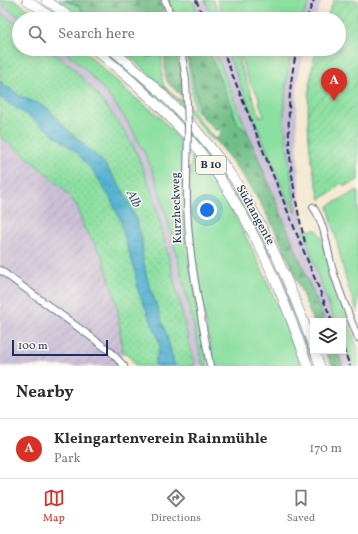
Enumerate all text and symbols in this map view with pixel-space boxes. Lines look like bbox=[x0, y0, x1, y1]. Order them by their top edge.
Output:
search box bbox=[12, 12, 346, 56]
icon: search bbox=[26, 23, 48, 45]
text: Search here bbox=[58, 24, 135, 45]
pin: A bbox=[321, 68, 347, 101]
road number: B 10 bbox=[196, 156, 226, 174]
street label: Kurzheckweg bbox=[168, 172, 186, 244]
street label: Südtangente bbox=[232, 182, 278, 248]
water label: Alb bbox=[121, 186, 145, 211]
your location bbox=[197, 200, 217, 220]
map controls bbox=[310, 318, 346, 354]
button: layers bbox=[310, 318, 346, 354]
scale bar bbox=[12, 338, 108, 357]
text: 100 m bbox=[18, 339, 48, 354]
text: Nearby bbox=[16, 381, 74, 404]
text: Kleingartenverein Rainmühle bbox=[54, 429, 267, 450]
text: A bbox=[24, 440, 34, 458]
text: 170 m bbox=[309, 440, 342, 458]
text: Park bbox=[54, 450, 81, 468]
tab: Map bbox=[43, 487, 65, 526]
tab: Directions bbox=[151, 487, 201, 526]
tab: Saved bbox=[287, 487, 315, 526]

